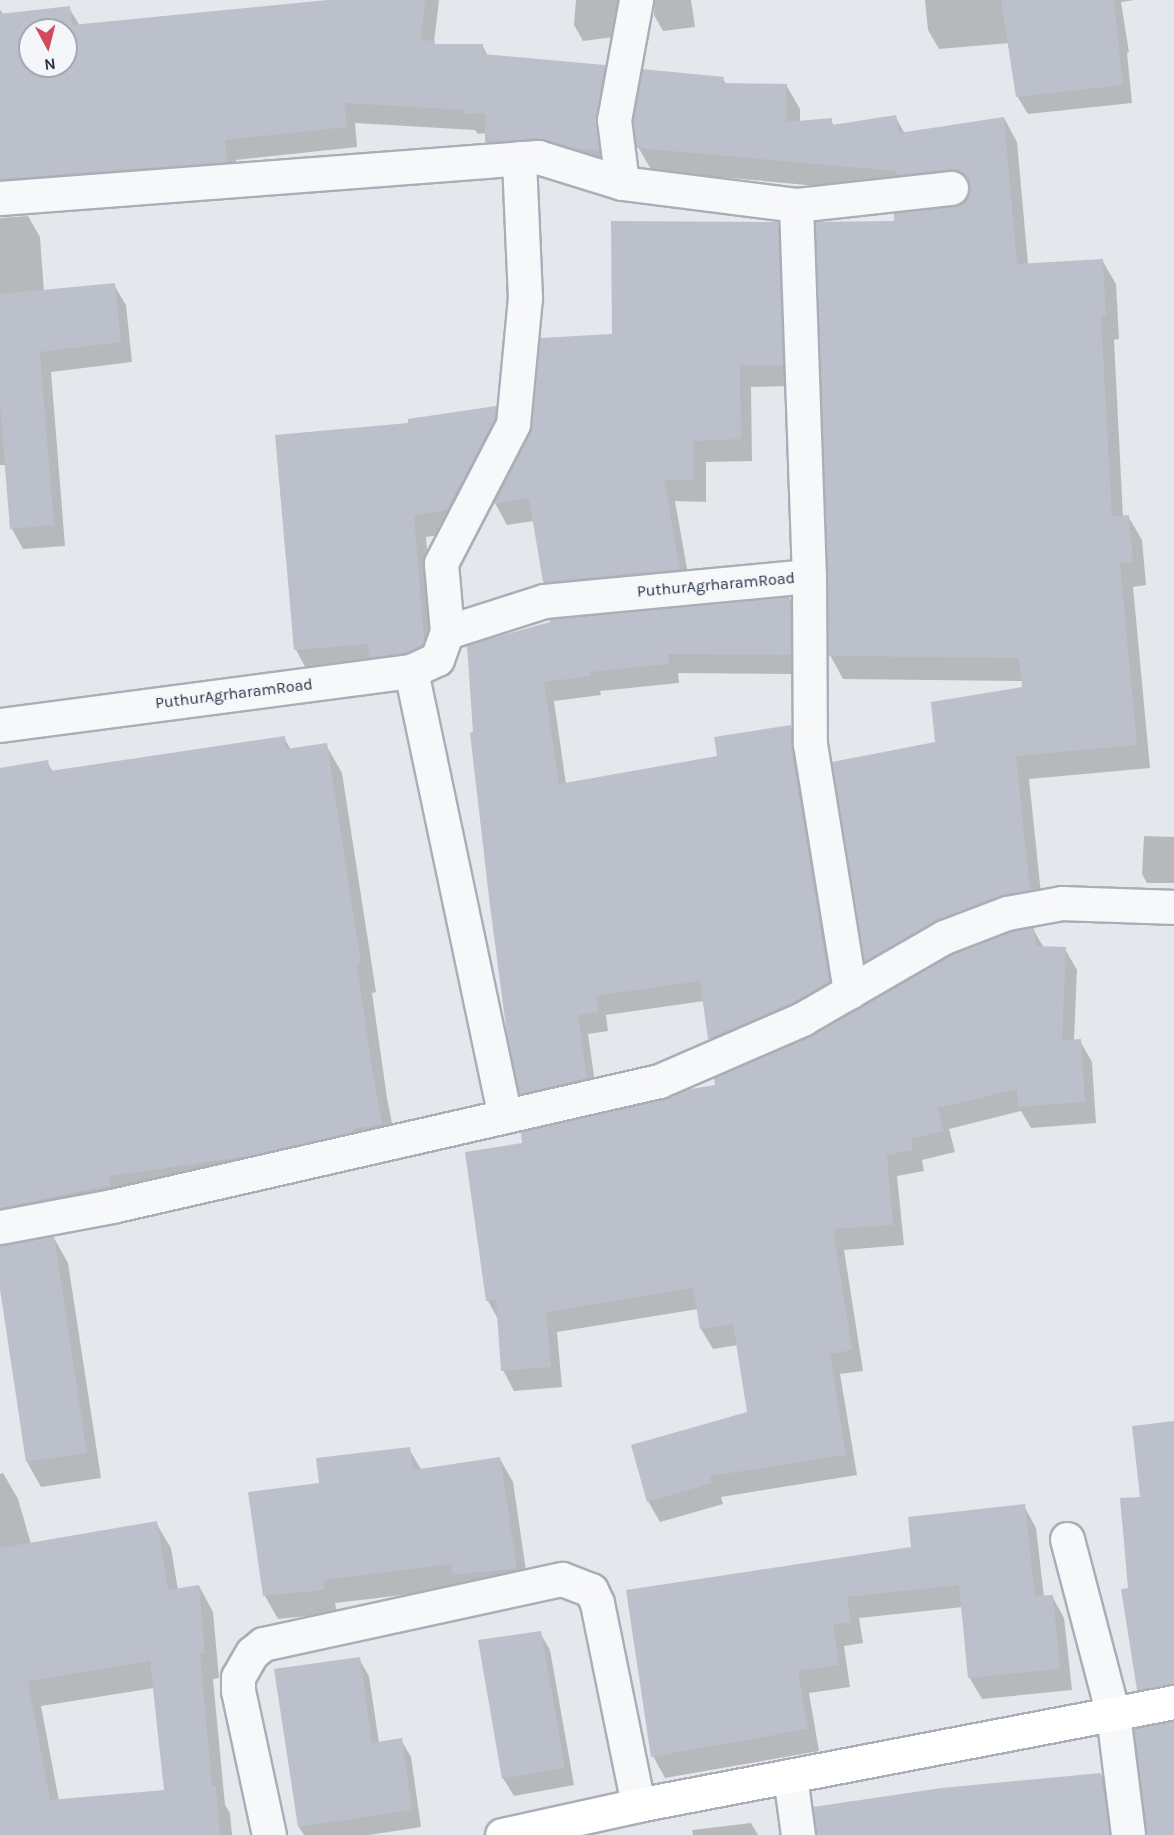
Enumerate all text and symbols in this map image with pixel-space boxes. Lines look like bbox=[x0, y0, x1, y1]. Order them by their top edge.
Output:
north arrow bbox=[18, 18, 78, 78]
text: N bbox=[43, 54, 57, 75]
street label: PuthurAgrharamRoad bbox=[636, 569, 796, 601]
street label: PuthurAgrharamRoad bbox=[154, 675, 314, 713]

